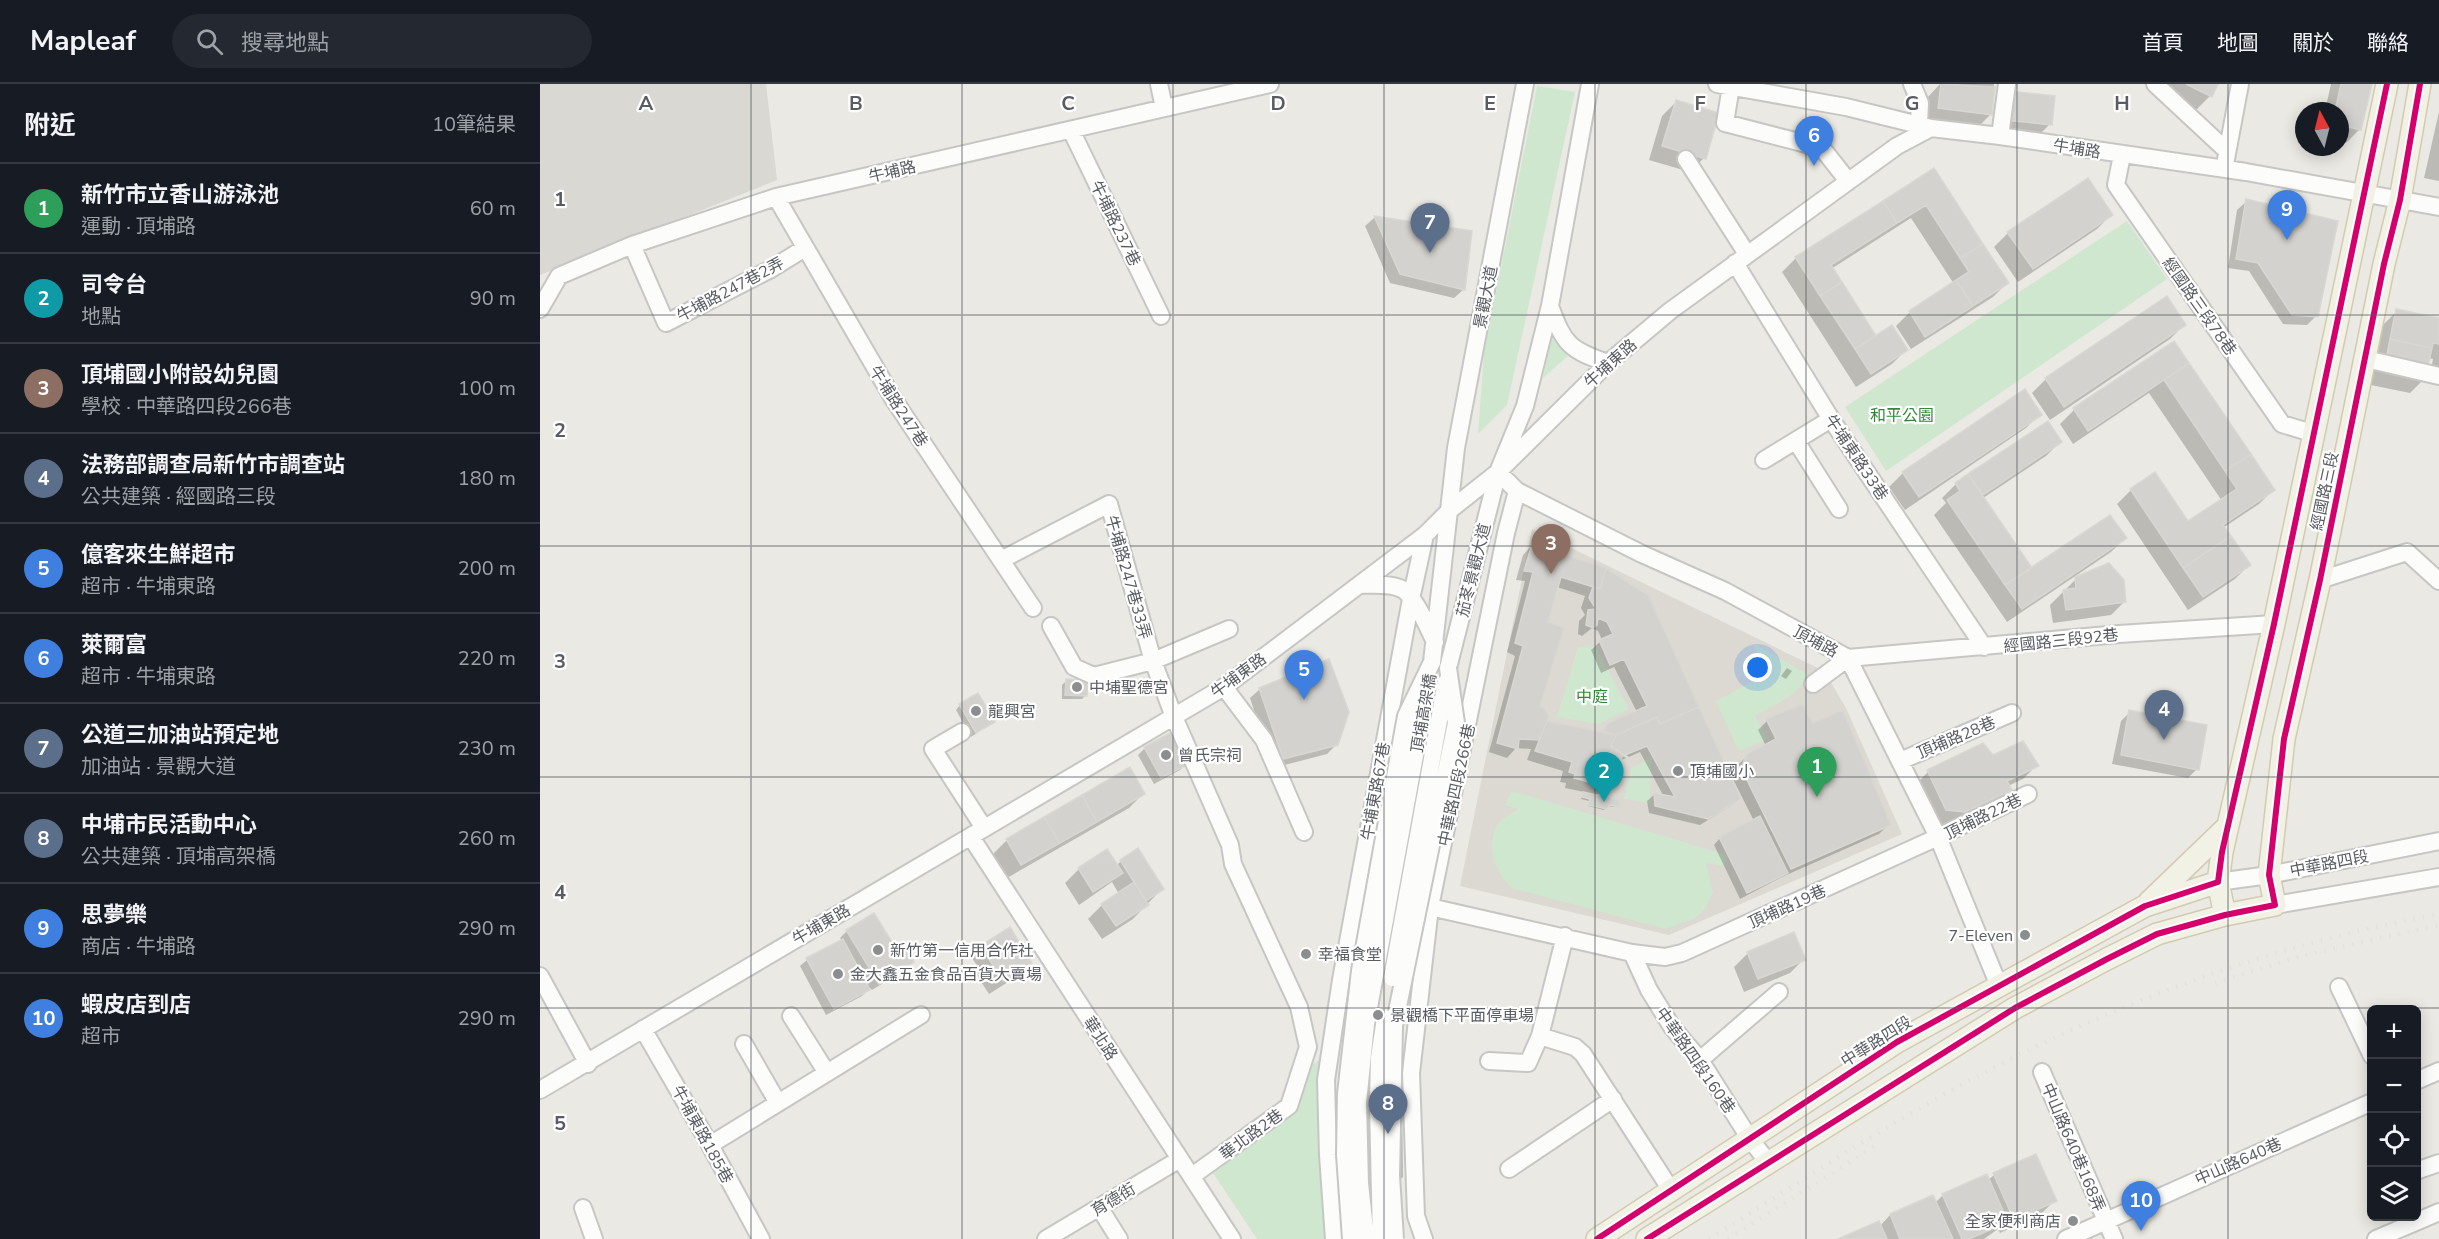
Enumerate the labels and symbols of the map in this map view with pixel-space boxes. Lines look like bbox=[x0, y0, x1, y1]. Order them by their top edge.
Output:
text: A bbox=[639, 90, 654, 117]
text: B bbox=[849, 90, 863, 117]
text: C bbox=[1061, 90, 1075, 117]
text: D bbox=[1270, 90, 1286, 117]
text: E bbox=[1484, 90, 1496, 117]
text: F bbox=[1694, 90, 1706, 117]
text: G bbox=[1905, 90, 1919, 117]
text: H bbox=[2114, 90, 2130, 117]
north arrow bbox=[2295, 102, 2349, 156]
pin: 6 bbox=[1794, 116, 1834, 166]
street label: 牛埔路 bbox=[2051, 134, 2102, 164]
street label: 牛埔路 bbox=[866, 156, 918, 188]
street label: 牛埔路237巷 bbox=[1085, 177, 1145, 270]
text: 1 bbox=[554, 186, 566, 213]
pin: 9 bbox=[2268, 190, 2306, 240]
pin: 7 bbox=[1410, 204, 1450, 253]
street label: 牛埔路247巷2弄 bbox=[673, 252, 788, 327]
street label: 經國路三段78巷 bbox=[2157, 253, 2241, 360]
street label: 景觀大道 bbox=[1469, 264, 1503, 331]
street label: 牛埔東路 bbox=[1580, 334, 1642, 393]
street label: 牛埔路247巷 bbox=[864, 362, 933, 451]
park label: 和平公園 bbox=[1870, 405, 1934, 427]
street label: 牛埔東路33巷 bbox=[1819, 410, 1893, 505]
text: 2 bbox=[554, 417, 566, 444]
street label: 經國路三段 bbox=[2306, 450, 2344, 533]
street label: 牛埔路247巷33弄 bbox=[1100, 513, 1156, 642]
street label: 茄苳景觀大道 bbox=[1452, 521, 1496, 619]
pin: 3 bbox=[1532, 524, 1570, 574]
street label: 頂埔路 bbox=[1789, 621, 1842, 663]
street label: 經國路三段92巷 bbox=[2003, 624, 2120, 658]
text: 3 bbox=[554, 648, 566, 675]
street label: 牛埔東路 bbox=[1206, 648, 1271, 704]
pin: 5 bbox=[1284, 650, 1323, 700]
your location bbox=[1743, 653, 1772, 682]
street label: 頂埔高架橋 bbox=[1406, 672, 1442, 754]
place label: 中埔聖德宮 bbox=[1089, 677, 1169, 699]
marker: 中埔聖德宮 bbox=[1070, 680, 1084, 694]
park label: 中庭 bbox=[1576, 686, 1608, 708]
pin: 4 bbox=[2144, 690, 2184, 740]
place label: 龍興宮 bbox=[988, 701, 1036, 723]
marker: 龍興宮 bbox=[969, 704, 983, 718]
street label: 頂埔路28巷 bbox=[1914, 712, 1999, 764]
street label: 中華路四段266巷 bbox=[1433, 722, 1481, 849]
street label: 牛埔東路67巷 bbox=[1357, 740, 1395, 842]
place label: 曾氏宗祠 bbox=[1178, 745, 1242, 767]
marker: 曾氏宗祠 bbox=[1159, 748, 1173, 762]
pin: 1 bbox=[1798, 748, 1836, 797]
pin: 2 bbox=[1584, 752, 1624, 802]
place label: 頂埔國小 bbox=[1690, 761, 1754, 783]
marker: 頂埔國小 bbox=[1671, 764, 1685, 778]
street label: 頂埔路22巷 bbox=[1941, 789, 2026, 845]
street label: 中華路四段 bbox=[2288, 846, 2371, 882]
text: 4 bbox=[554, 879, 566, 906]
street label: 頂埔路19巷 bbox=[1745, 880, 1830, 934]
street label: 牛埔東路 bbox=[788, 899, 855, 950]
place label: 7-Eleven bbox=[1949, 925, 2013, 947]
marker: 7-Eleven bbox=[2018, 928, 2032, 942]
place label: 新竹第一信用合作社 bbox=[890, 940, 1034, 962]
marker: 新竹第一信用合作社 bbox=[871, 943, 885, 957]
place label: 幸福食堂 bbox=[1318, 944, 1382, 966]
marker: 幸福食堂 bbox=[1299, 947, 1313, 961]
place label: 金大鑫五金食品百貨大賣場 bbox=[850, 964, 1042, 986]
marker: 金大鑫五金食品百貨大賣場 bbox=[831, 967, 845, 981]
street label: 中華路四段160巷 bbox=[1650, 1003, 1740, 1118]
place label: 景觀橋下平面停車場 bbox=[1390, 1005, 1534, 1027]
marker: 景觀橋下平面停車場 bbox=[1371, 1008, 1385, 1022]
street label: 中華路四段 bbox=[1837, 1011, 1916, 1072]
street label: 華北路 bbox=[1078, 1012, 1122, 1065]
street label: 中山路640巷168弄 bbox=[2036, 1080, 2110, 1215]
street label: 牛埔東路185巷 bbox=[666, 1082, 738, 1187]
pin: 8 bbox=[1368, 1084, 1408, 1134]
street label: 華北路2巷 bbox=[1215, 1104, 1288, 1165]
text: 5 bbox=[554, 1110, 566, 1137]
street label: 中山路640巷 bbox=[2192, 1133, 2285, 1191]
street label: 育德街 bbox=[1087, 1178, 1140, 1222]
pin: 10 bbox=[2122, 1182, 2160, 1231]
place label: 全家便利商店 bbox=[1965, 1211, 2061, 1233]
marker: 全家便利商店 bbox=[2066, 1214, 2080, 1228]

